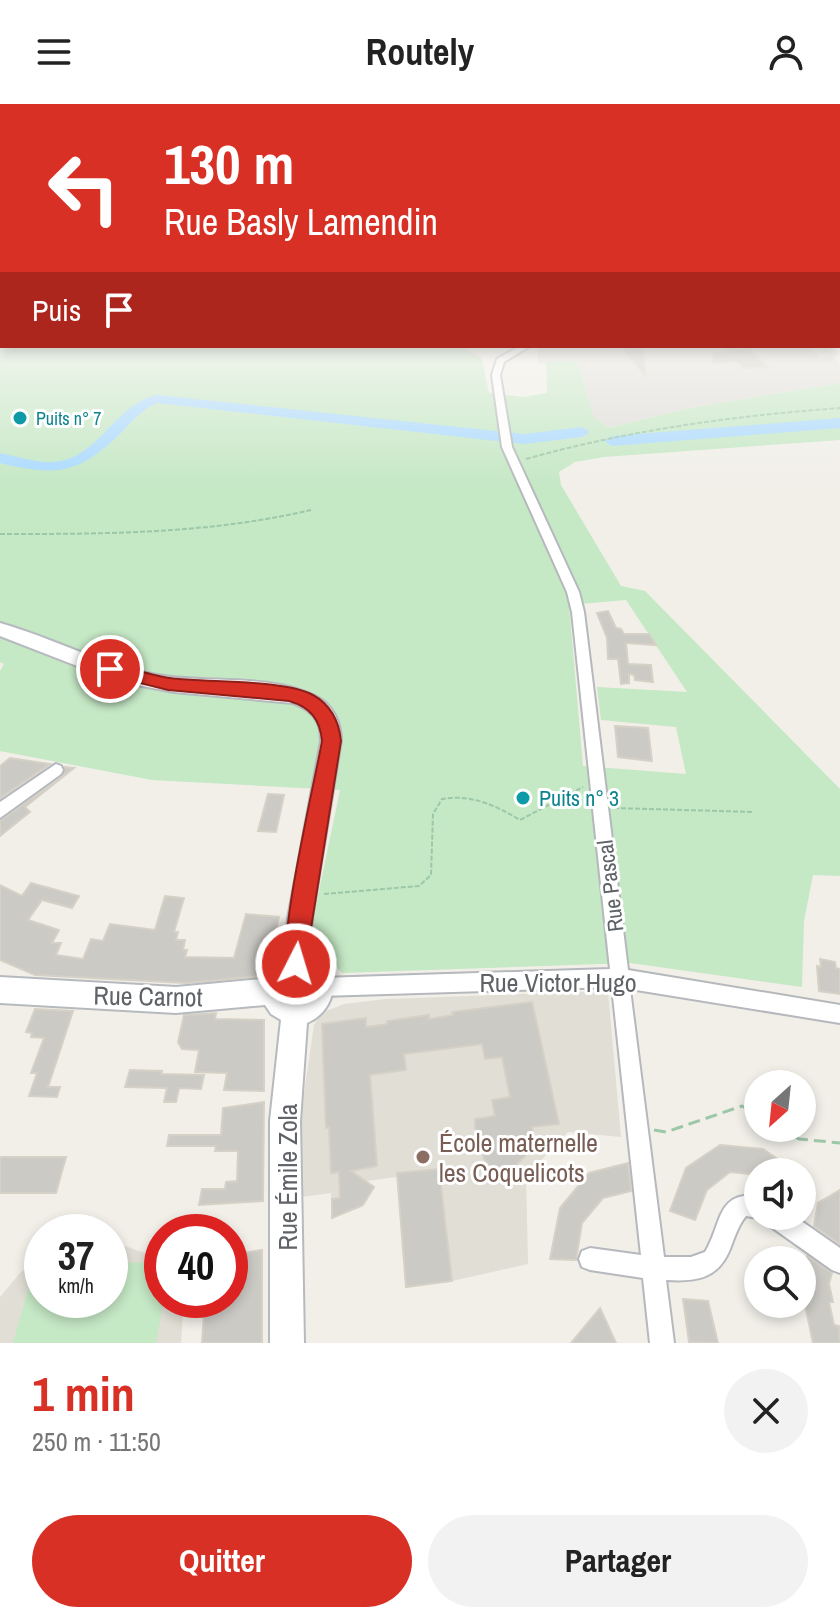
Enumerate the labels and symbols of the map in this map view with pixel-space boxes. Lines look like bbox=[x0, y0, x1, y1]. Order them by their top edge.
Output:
place label: Puits n° 7 bbox=[36, 406, 101, 431]
marker: Puits n° 7 bbox=[11, 409, 29, 427]
pin bbox=[76, 635, 144, 703]
place label: Puits n° 3 bbox=[539, 783, 619, 813]
marker: Puits n° 3 bbox=[514, 789, 532, 807]
street label: Rue Pascal bbox=[589, 838, 631, 934]
position arrow bbox=[254, 922, 338, 1006]
street label: Rue Victor Hugo bbox=[479, 965, 637, 1000]
street label: Rue Carnot bbox=[93, 978, 203, 1014]
north arrow bbox=[744, 1070, 816, 1142]
street label: Rue Émile Zola bbox=[270, 1103, 305, 1250]
place label: École maternelle les Coquelicots bbox=[439, 1125, 598, 1190]
marker: École maternelle les Coquelicots bbox=[414, 1148, 432, 1166]
speed limit sign: 40 bbox=[144, 1214, 248, 1318]

